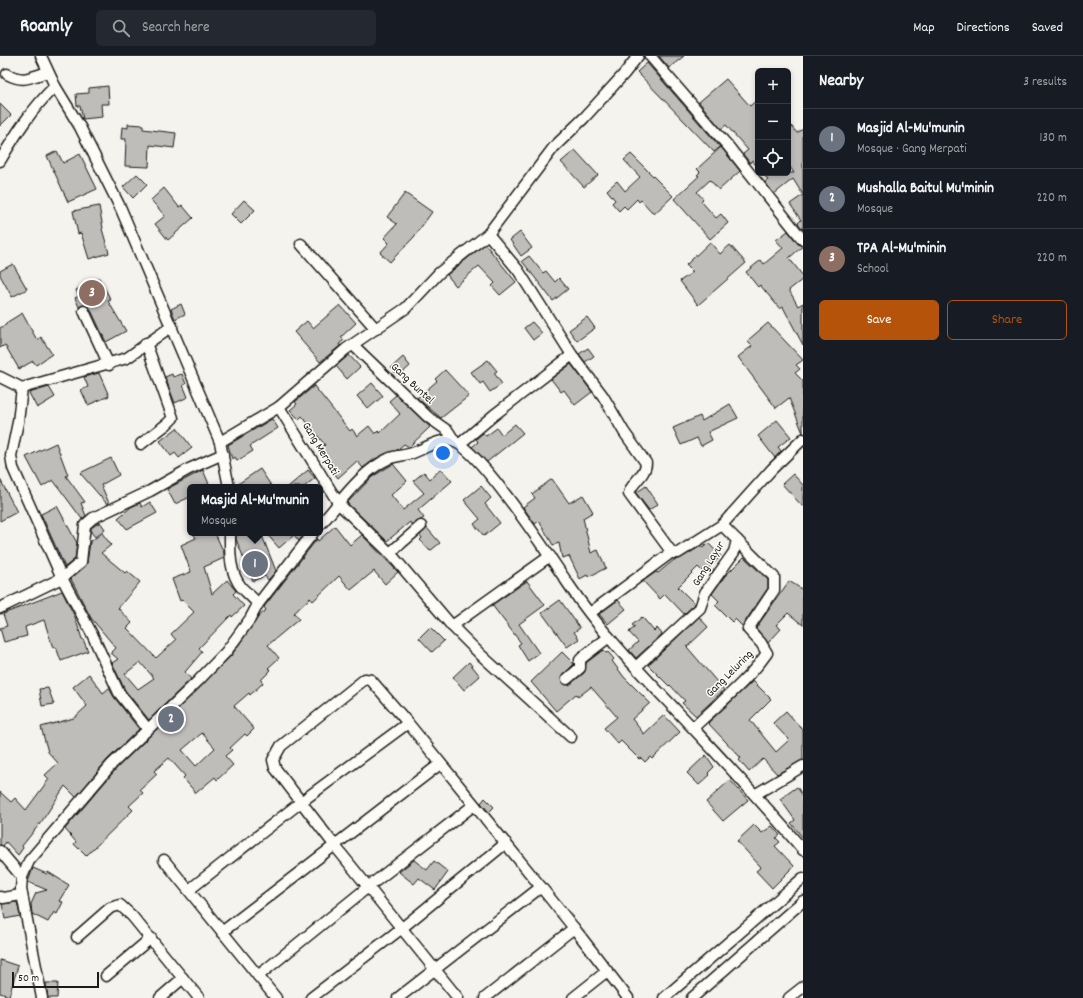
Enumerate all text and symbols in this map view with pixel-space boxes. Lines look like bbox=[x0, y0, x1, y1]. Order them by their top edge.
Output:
search box bbox=[96, 10, 376, 46]
text: Roamly bbox=[20, 14, 72, 41]
icon: search bbox=[110, 17, 132, 39]
text: Search here bbox=[142, 17, 210, 39]
text: Map bbox=[913, 18, 935, 38]
text: Directions bbox=[957, 18, 1010, 38]
text: Saved bbox=[1032, 18, 1063, 38]
map controls bbox=[755, 68, 791, 176]
button: + bbox=[755, 68, 791, 104]
text: Nearby bbox=[819, 70, 863, 94]
text: 3 results bbox=[1023, 73, 1067, 92]
button: − bbox=[755, 104, 791, 140]
text: Masjid Al-Mu'munin bbox=[857, 118, 965, 140]
text: 1 bbox=[831, 129, 833, 148]
text: 130 m bbox=[1039, 129, 1067, 148]
button: locate bbox=[755, 140, 791, 176]
text: Mosque · Gang Merpati bbox=[857, 140, 967, 159]
text: Mushalla Baitul Mu'minin bbox=[857, 178, 994, 200]
text: 2 bbox=[829, 189, 835, 208]
text: 220 m bbox=[1037, 189, 1067, 208]
text: Mosque bbox=[857, 200, 893, 219]
text: TPA Al-Mu'minin bbox=[857, 238, 946, 260]
text: 3 bbox=[829, 249, 835, 268]
text: 220 m bbox=[1037, 249, 1067, 268]
text: School bbox=[857, 260, 889, 279]
pin: 3 bbox=[79, 278, 105, 308]
button: Save bbox=[819, 300, 939, 340]
button: Share bbox=[947, 300, 1067, 340]
street label: Gang Buntel bbox=[386, 359, 438, 409]
street label: Gang Merpati bbox=[297, 419, 343, 479]
your location bbox=[433, 443, 453, 463]
popup bbox=[187, 484, 323, 536]
text: Masjid Al-Mu'munin bbox=[201, 490, 309, 512]
text: Mosque bbox=[201, 512, 237, 531]
street label: Gang Layur bbox=[688, 538, 730, 590]
pin: 1 bbox=[242, 549, 268, 579]
street label: Gang Leluring bbox=[702, 646, 758, 702]
pin: 2 bbox=[158, 704, 184, 734]
scale bar bbox=[12, 970, 99, 989]
text: 50 m bbox=[18, 971, 39, 987]

